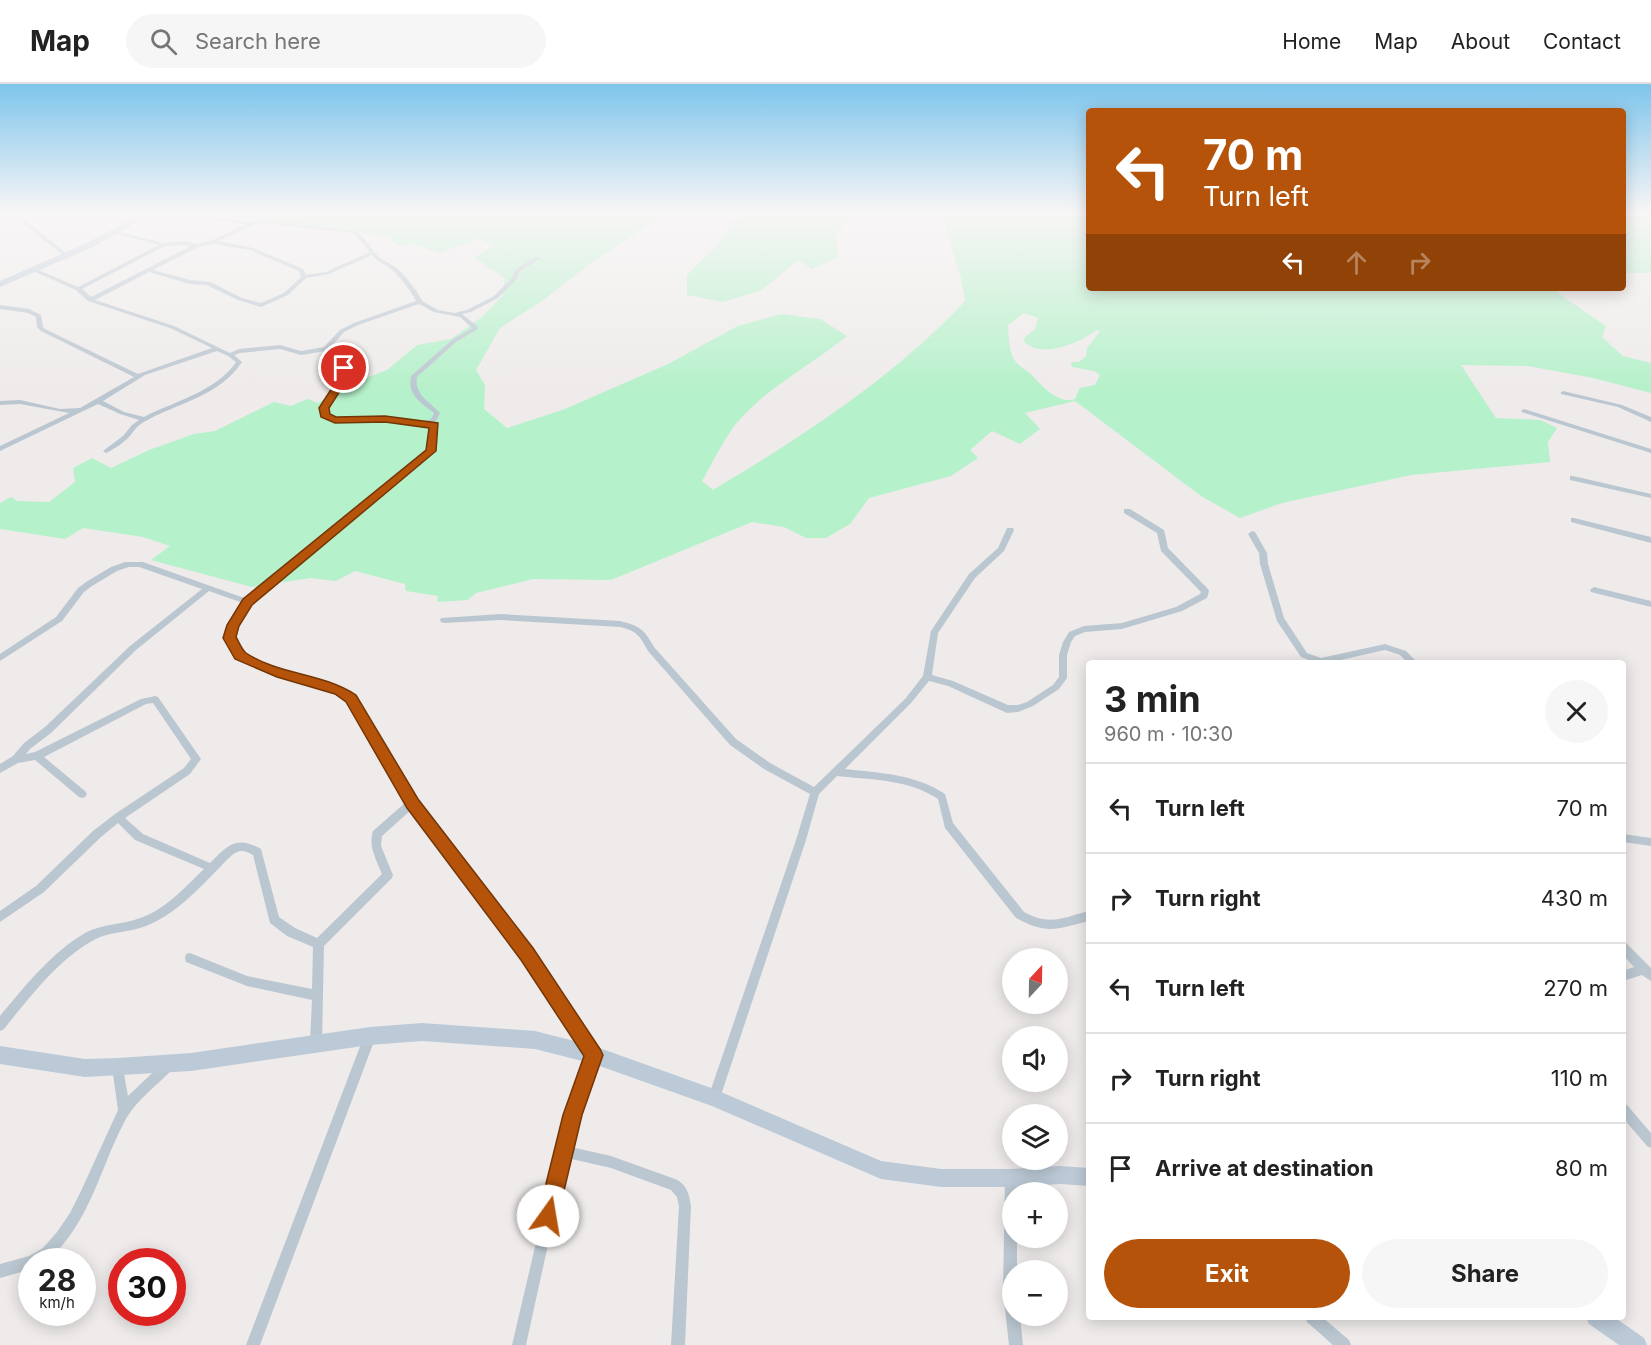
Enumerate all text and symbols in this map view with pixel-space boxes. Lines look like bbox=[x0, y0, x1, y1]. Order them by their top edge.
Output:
search box bbox=[126, 14, 546, 68]
text: Map bbox=[30, 24, 90, 58]
icon: search bbox=[147, 25, 180, 58]
text: Search here bbox=[195, 28, 321, 54]
text: Home bbox=[1282, 29, 1341, 54]
text: Map bbox=[1374, 29, 1418, 54]
text: About bbox=[1451, 29, 1510, 54]
text: Contact bbox=[1543, 29, 1621, 54]
text: 70 m bbox=[1203, 129, 1303, 180]
icon: left bbox=[1104, 132, 1182, 210]
text: Turn left bbox=[1203, 180, 1309, 213]
icon: left bbox=[1277, 246, 1310, 279]
icon: ahead bbox=[1340, 246, 1373, 279]
icon: right bbox=[1403, 246, 1436, 279]
pin bbox=[318, 342, 369, 393]
icon: arrive bbox=[327, 351, 360, 384]
text: 3 min bbox=[1104, 677, 1201, 721]
button: close bbox=[1545, 680, 1608, 743]
text: 960 m · 10:30 bbox=[1104, 722, 1233, 746]
icon: left bbox=[1104, 792, 1137, 825]
text: Turn left bbox=[1155, 795, 1245, 821]
text: 70 m bbox=[1557, 795, 1608, 821]
icon: right bbox=[1104, 882, 1137, 915]
text: Turn right bbox=[1155, 885, 1261, 911]
text: 430 m bbox=[1541, 885, 1608, 911]
north arrow bbox=[1002, 948, 1068, 1014]
map controls bbox=[1002, 948, 1068, 1326]
icon: left bbox=[1104, 972, 1137, 1005]
text: Turn left bbox=[1155, 975, 1245, 1001]
text: 270 m bbox=[1543, 975, 1608, 1001]
button: sound bbox=[1002, 1026, 1068, 1092]
icon: right bbox=[1104, 1062, 1137, 1095]
text: Turn right bbox=[1155, 1065, 1261, 1091]
text: 110 m bbox=[1551, 1065, 1608, 1091]
button: layers bbox=[1002, 1104, 1068, 1170]
icon: arrive bbox=[1104, 1152, 1137, 1185]
text: Arrive at destination bbox=[1155, 1155, 1374, 1181]
text: 80 m bbox=[1555, 1155, 1608, 1181]
button: + bbox=[1002, 1182, 1068, 1248]
position arrow bbox=[516, 1184, 580, 1248]
button: Exit bbox=[1104, 1239, 1350, 1308]
button: Share bbox=[1362, 1239, 1608, 1308]
speed limit sign: 30 bbox=[108, 1248, 186, 1326]
button: − bbox=[1002, 1260, 1068, 1326]
text: 28 bbox=[38, 1262, 76, 1298]
text: km/h bbox=[39, 1293, 75, 1312]

